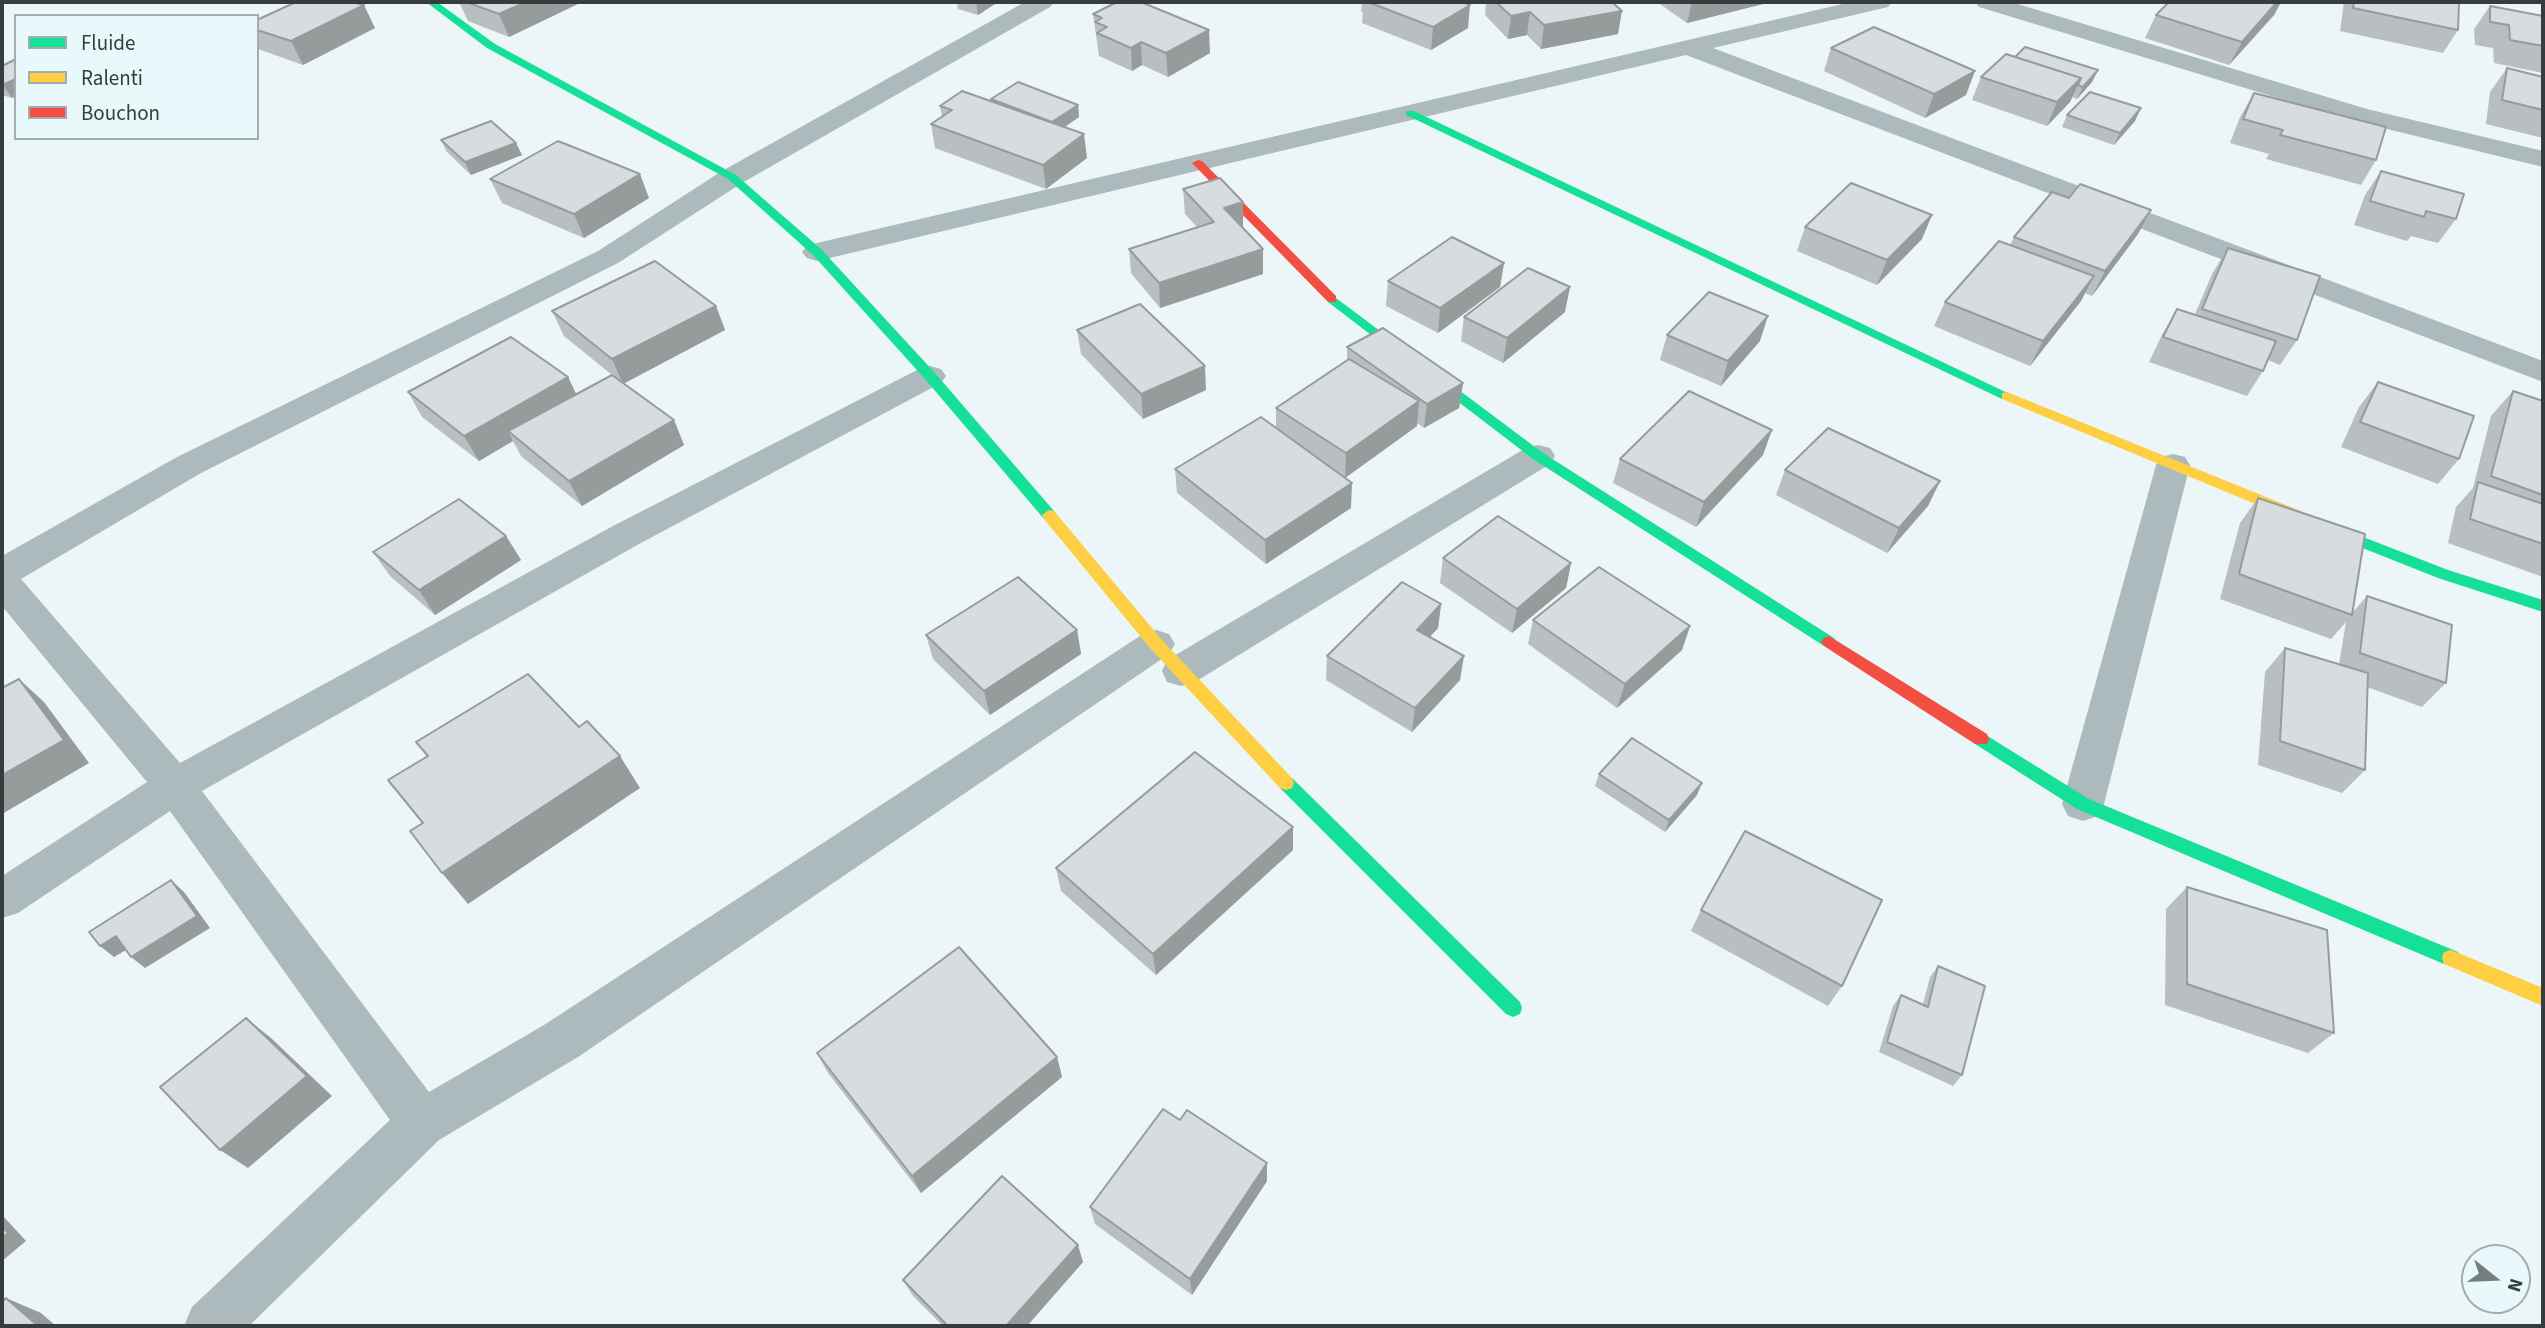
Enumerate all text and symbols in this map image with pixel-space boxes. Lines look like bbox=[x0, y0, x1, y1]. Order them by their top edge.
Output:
legend bbox=[14, 14, 259, 140]
text: Fluide bbox=[81, 28, 135, 58]
text: Ralenti bbox=[81, 63, 143, 93]
text: Bouchon bbox=[81, 98, 160, 128]
north arrow bbox=[2461, 1244, 2531, 1314]
text: N bbox=[2500, 1275, 2529, 1295]

